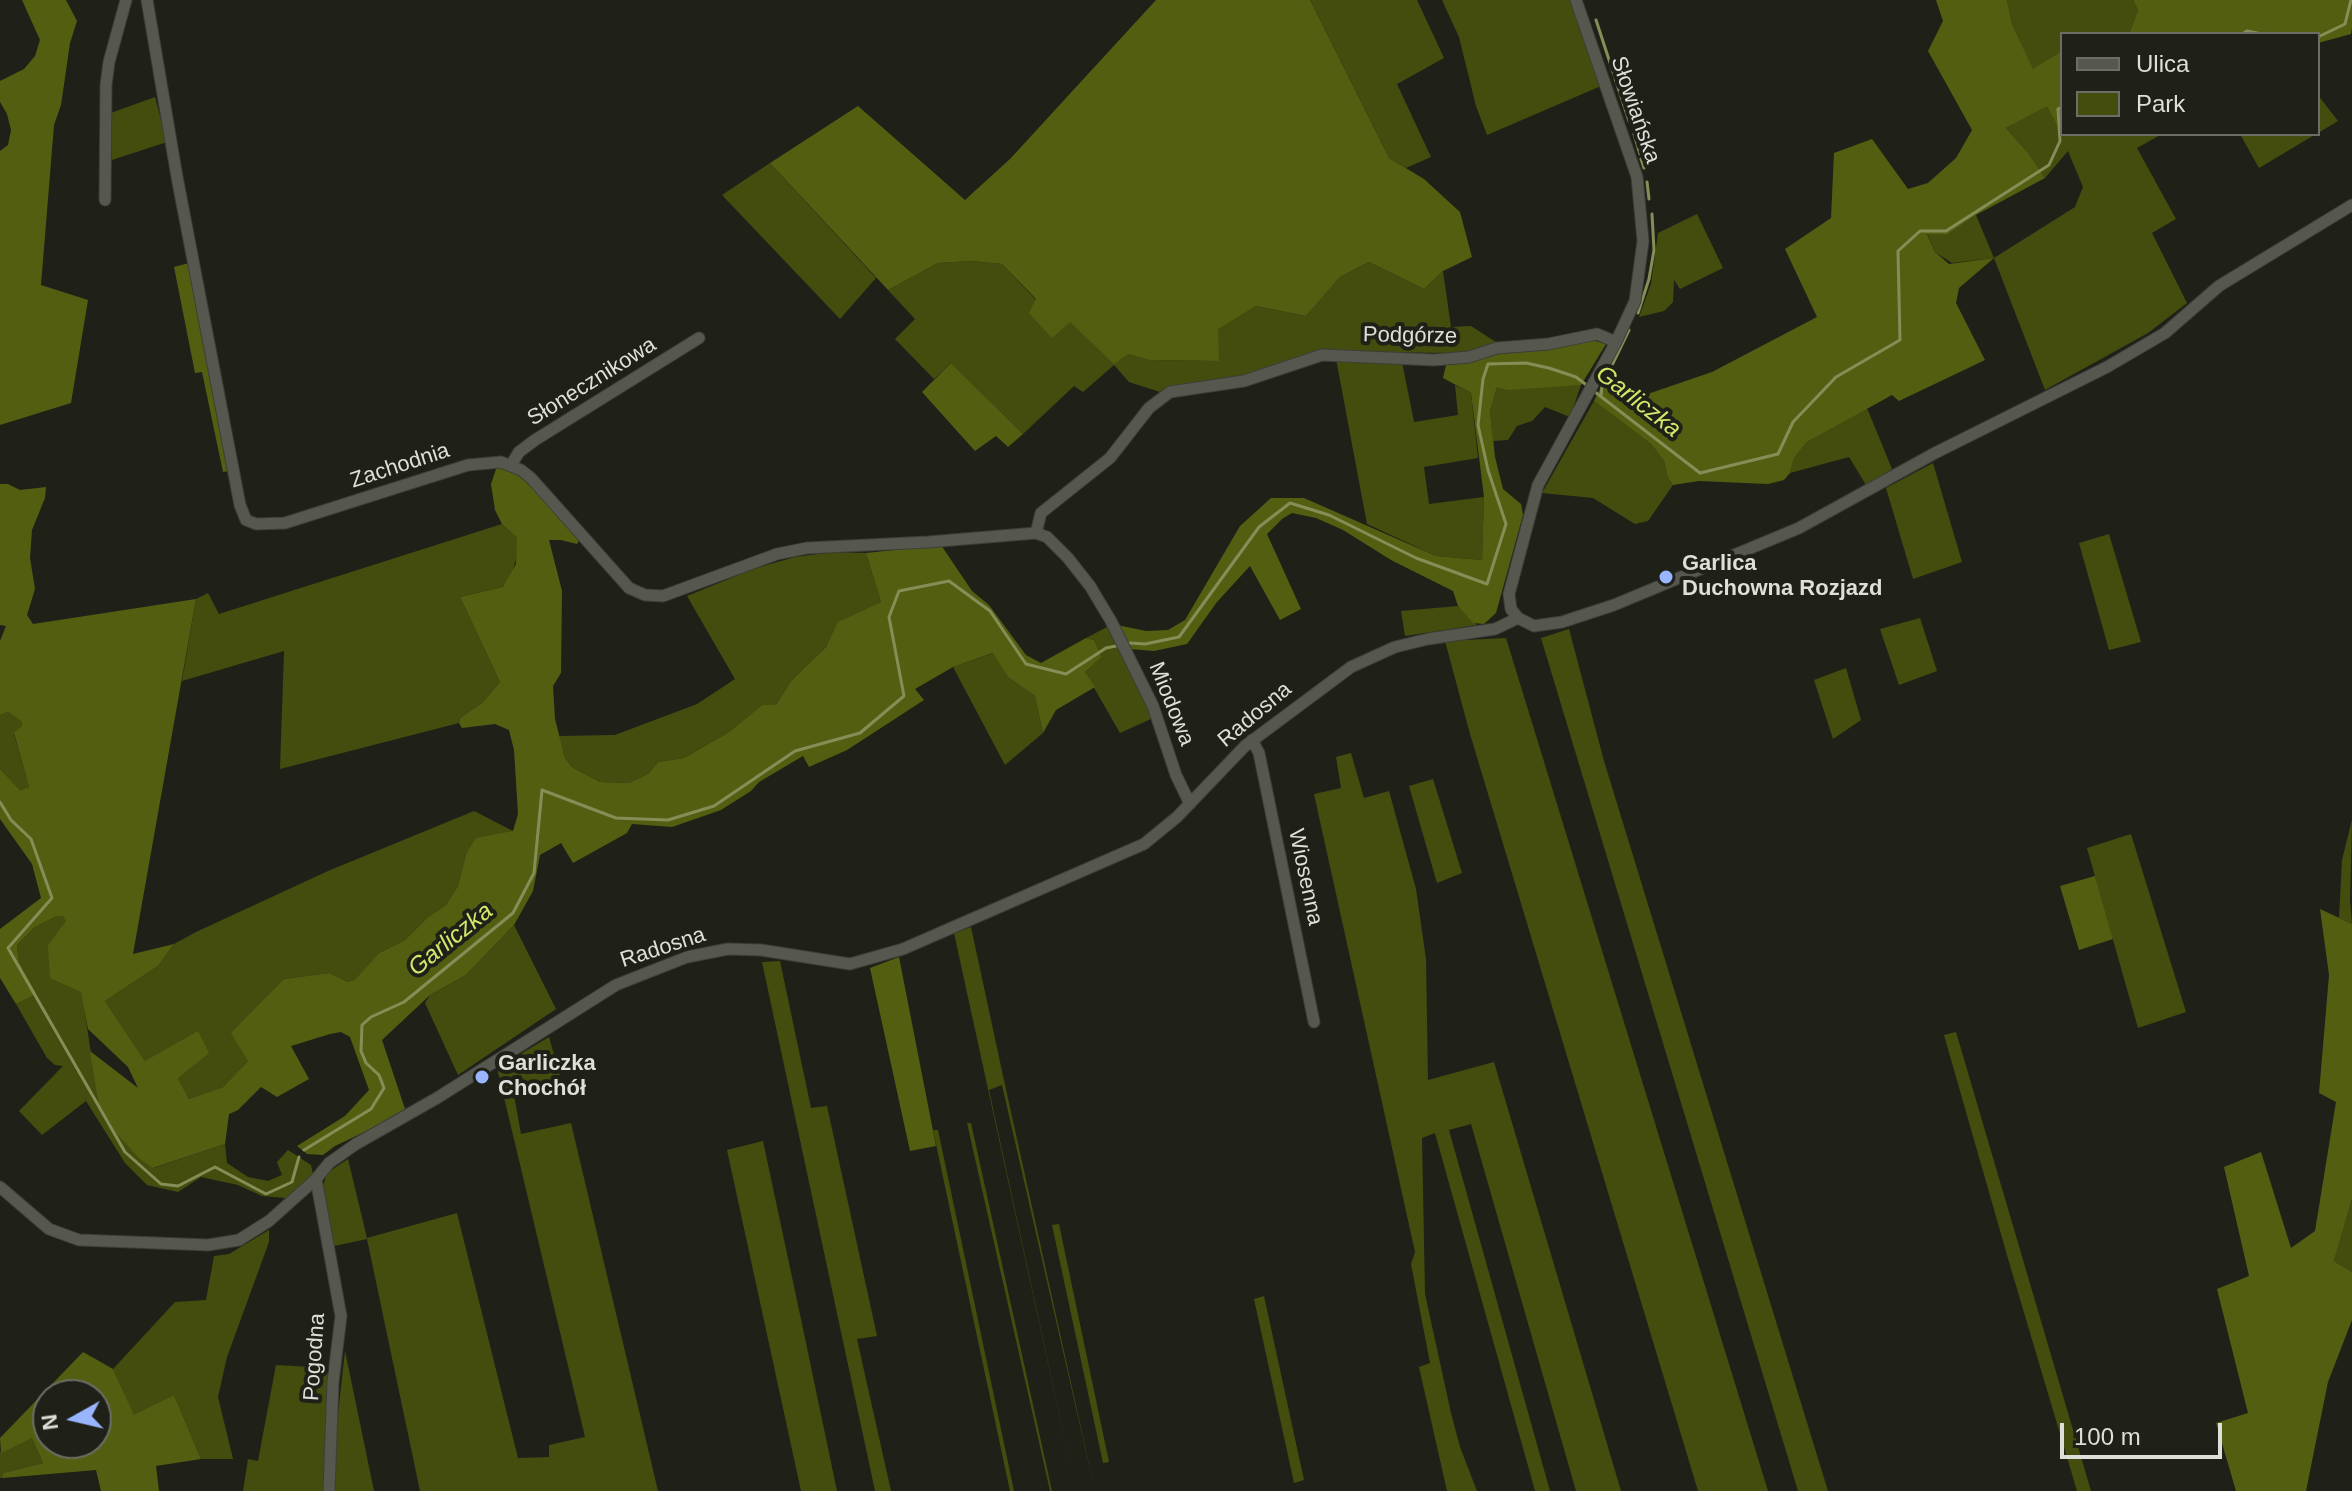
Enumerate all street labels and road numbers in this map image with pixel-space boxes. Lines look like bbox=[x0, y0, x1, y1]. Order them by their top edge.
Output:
street label: Słowiańska bbox=[1604, 53, 1666, 167]
street label: Podgórze bbox=[1363, 322, 1457, 350]
street label: Słonecznikowa bbox=[523, 332, 661, 432]
street label: Zachodnia bbox=[347, 438, 453, 494]
street label: Miodowa bbox=[1142, 658, 1200, 750]
street label: Radosna bbox=[1213, 677, 1297, 753]
street label: Wiosenna bbox=[1282, 826, 1328, 928]
street label: Radosna bbox=[617, 922, 709, 974]
street label: Pogodna bbox=[299, 1312, 331, 1402]

